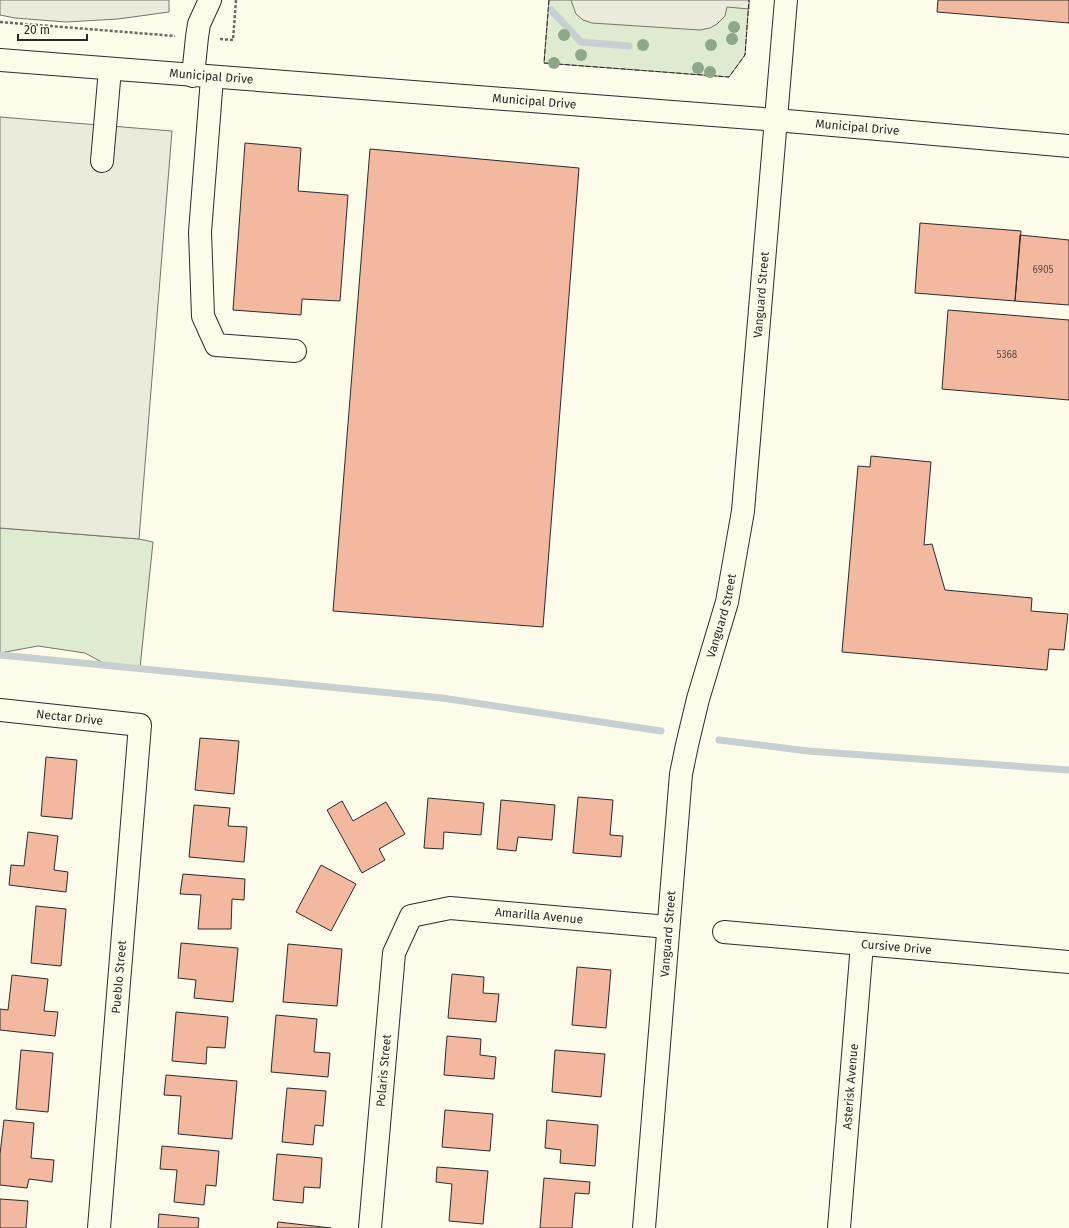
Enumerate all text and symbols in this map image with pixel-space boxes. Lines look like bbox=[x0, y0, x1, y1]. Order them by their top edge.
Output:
scale bar bbox=[18, 16, 87, 42]
text: 20 m bbox=[24, 23, 50, 37]
street label: Municipal Drive bbox=[169, 66, 254, 87]
street label: Municipal Drive bbox=[492, 91, 577, 112]
street label: Municipal Drive bbox=[815, 117, 900, 138]
street label: Vanguard Street bbox=[751, 250, 772, 339]
house number: 6905 bbox=[1032, 264, 1054, 276]
house number: 5368 bbox=[997, 349, 1018, 361]
street label: Vanguard Street bbox=[704, 572, 739, 660]
street label: Nectar Drive bbox=[35, 707, 104, 728]
street label: Vanguard Street bbox=[657, 890, 679, 978]
street label: Amarilla Avenue bbox=[494, 905, 584, 927]
street label: Cursive Drive bbox=[861, 937, 932, 957]
street label: Pueblo Street bbox=[109, 939, 129, 1014]
street label: Polaris Street bbox=[374, 1033, 394, 1108]
street label: Asterisk Avenue bbox=[840, 1043, 861, 1130]

